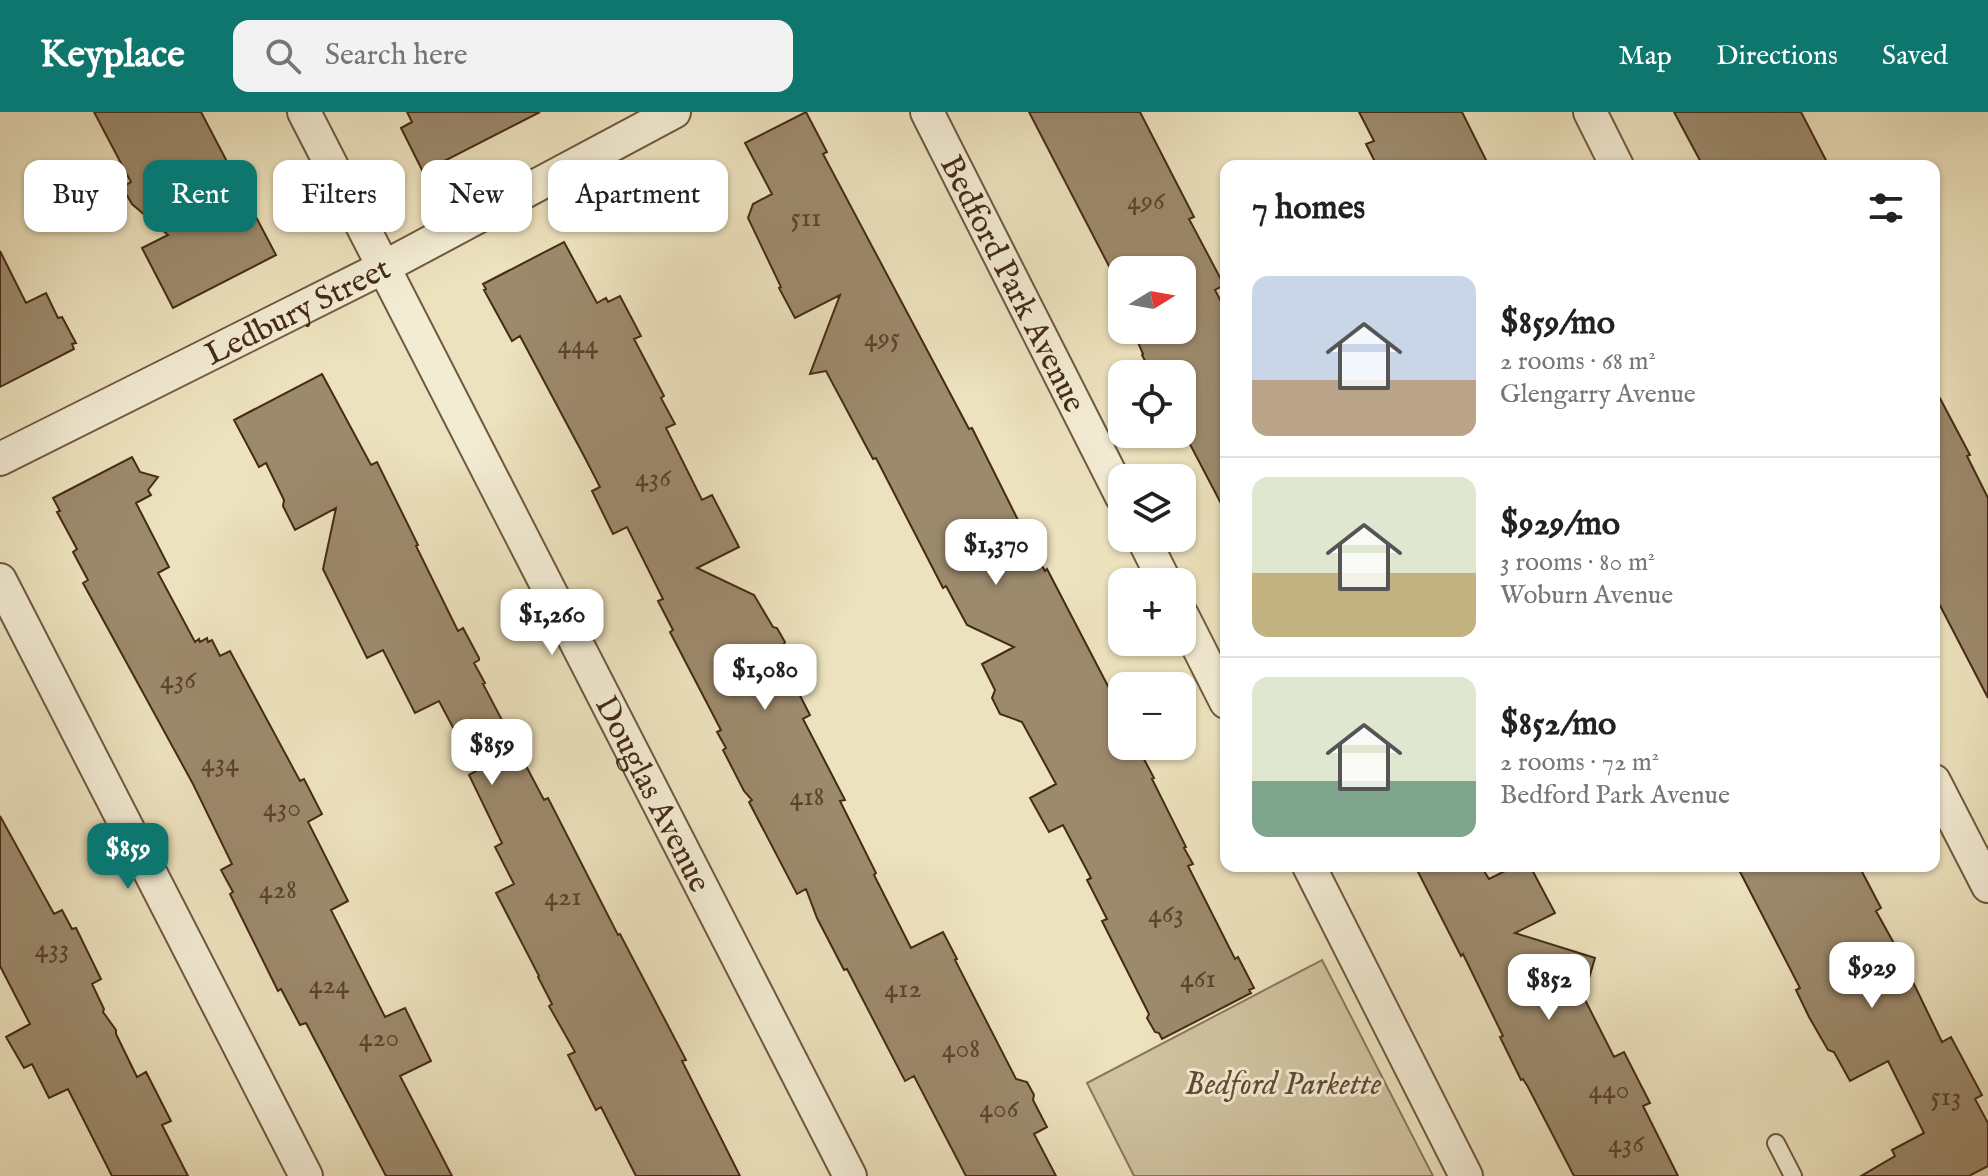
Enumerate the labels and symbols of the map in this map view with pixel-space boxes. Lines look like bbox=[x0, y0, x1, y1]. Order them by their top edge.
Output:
street label: Bedford Park Avenue bbox=[929, 149, 1094, 420]
house number: 496 bbox=[1127, 184, 1166, 219]
house number: 511 bbox=[790, 201, 822, 236]
street label: Ledbury Street bbox=[198, 249, 398, 376]
north arrow bbox=[1108, 256, 1196, 344]
house number: 495 bbox=[864, 321, 900, 356]
house number: 444 bbox=[557, 328, 599, 363]
house number: 436 bbox=[635, 461, 672, 496]
pin: $1,370 bbox=[931, 519, 1061, 587]
pin: $1,260 bbox=[487, 589, 617, 657]
pin: $1,080 bbox=[700, 644, 830, 712]
house number: 436 bbox=[160, 663, 197, 698]
street label: Douglas Avenue bbox=[584, 689, 719, 900]
pin: $859 bbox=[445, 719, 539, 787]
house number: 434 bbox=[201, 746, 239, 781]
house number: 418 bbox=[789, 780, 825, 815]
house number: 430 bbox=[263, 791, 301, 826]
pin: $859 bbox=[81, 823, 175, 891]
house number: 428 bbox=[259, 873, 297, 908]
house number: 421 bbox=[544, 880, 582, 915]
house number: 463 bbox=[1148, 897, 1184, 932]
house number: 433 bbox=[35, 932, 69, 967]
pin: $929 bbox=[1825, 942, 1919, 1010]
pin: $852 bbox=[1502, 954, 1596, 1022]
house number: 461 bbox=[1180, 962, 1216, 997]
house number: 424 bbox=[309, 968, 350, 1003]
house number: 412 bbox=[884, 972, 922, 1007]
house number: 420 bbox=[359, 1021, 399, 1056]
house number: 408 bbox=[942, 1032, 980, 1067]
park label: Bedford Parkette bbox=[1185, 1065, 1382, 1106]
house number: 440 bbox=[1588, 1073, 1630, 1108]
house number: 513 bbox=[1930, 1080, 1962, 1115]
house number: 406 bbox=[979, 1092, 1020, 1127]
house number: 436 bbox=[1608, 1127, 1645, 1162]

